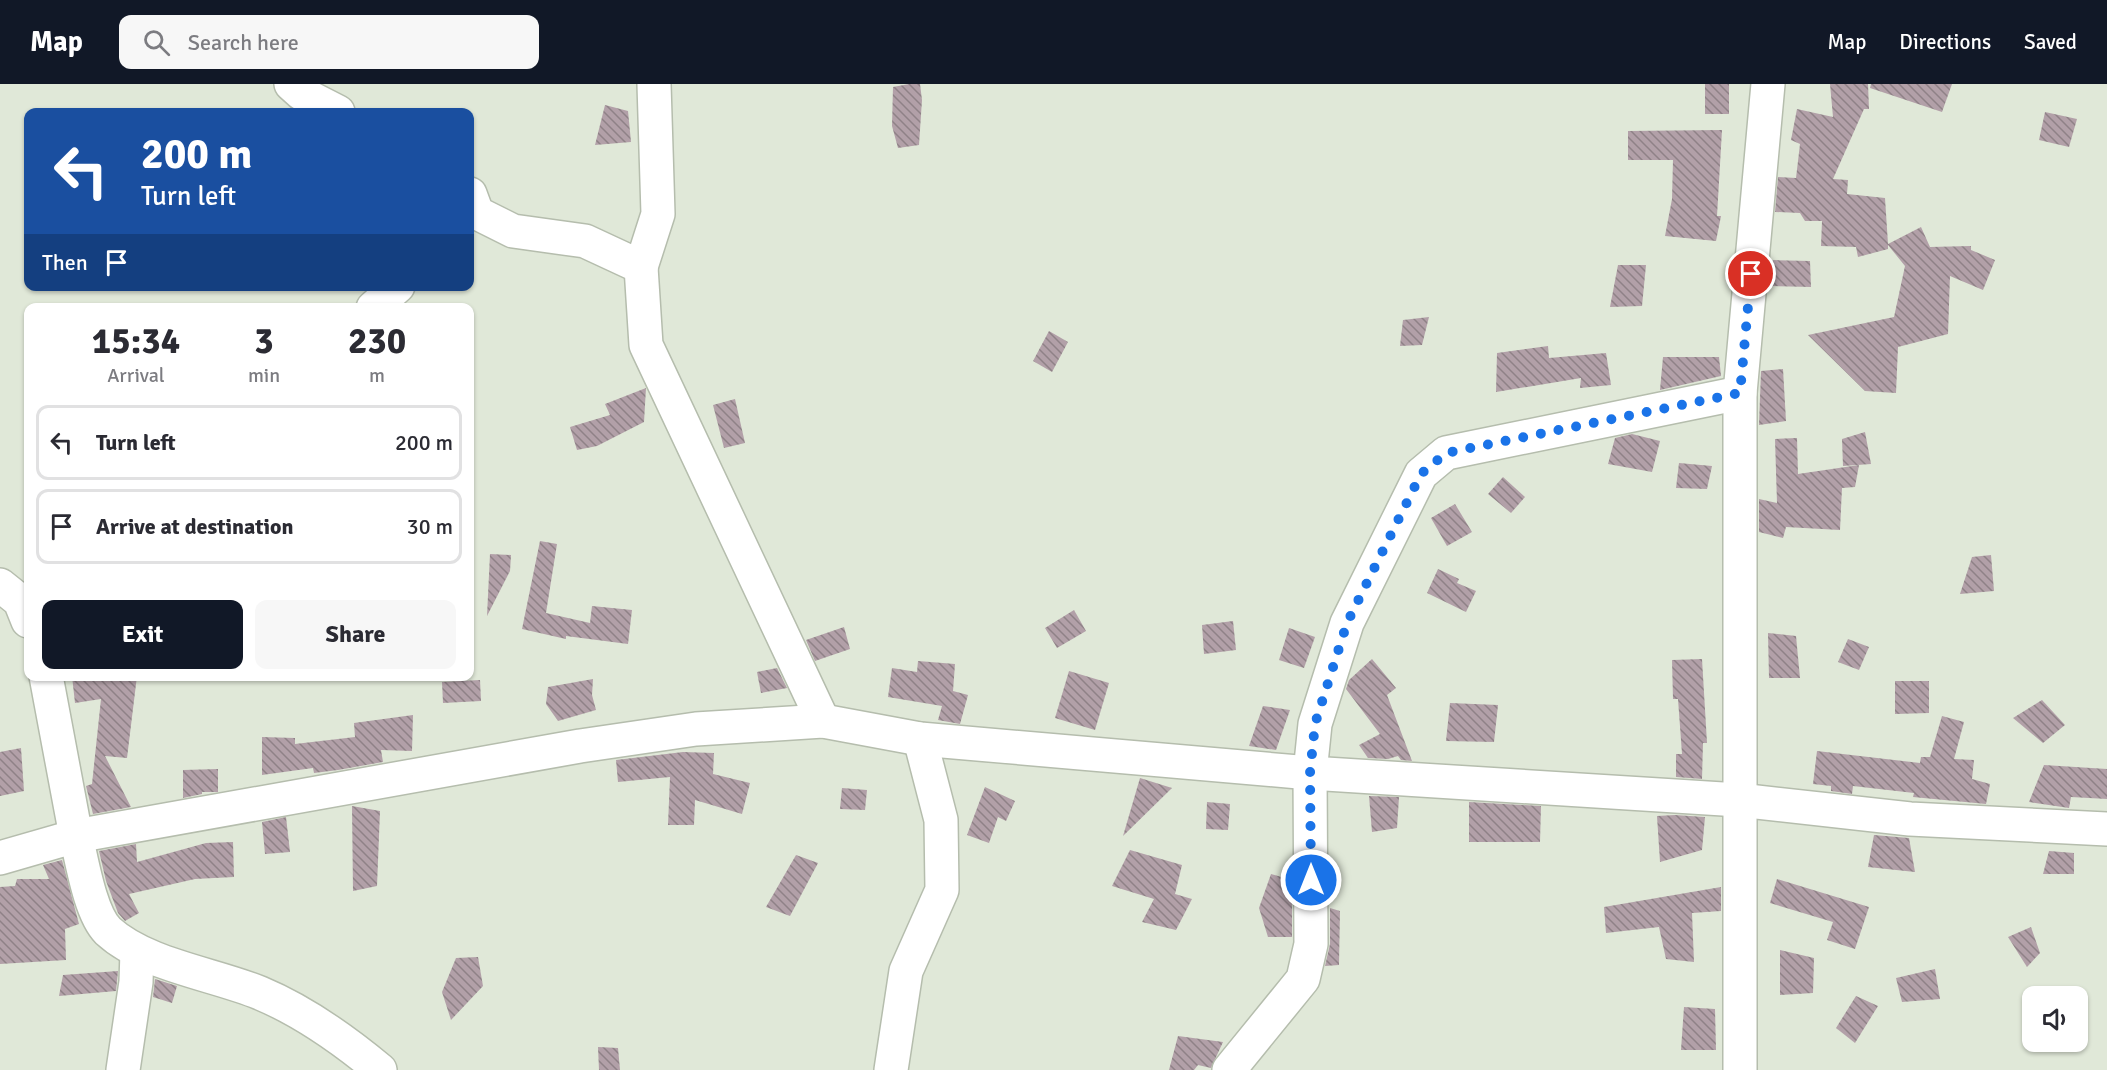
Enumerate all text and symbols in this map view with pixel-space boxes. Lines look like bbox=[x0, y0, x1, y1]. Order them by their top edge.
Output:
search box bbox=[119, 15, 539, 69]
text: Map bbox=[30, 25, 83, 59]
icon: search bbox=[140, 26, 173, 59]
text: Search here bbox=[188, 29, 299, 56]
text: Map bbox=[1828, 29, 1866, 55]
text: Directions bbox=[1899, 29, 1991, 55]
text: Saved bbox=[2024, 29, 2077, 55]
text: 200 m bbox=[141, 129, 252, 180]
icon: left bbox=[42, 132, 120, 210]
text: Turn left bbox=[141, 180, 236, 213]
icon: arrive bbox=[100, 246, 133, 279]
pin bbox=[1725, 248, 1776, 299]
text: Then bbox=[42, 249, 88, 276]
icon: arrive bbox=[1734, 257, 1767, 290]
text: 15:34 bbox=[92, 319, 180, 364]
text: 3 bbox=[254, 319, 274, 364]
text: 230 bbox=[348, 319, 406, 364]
text: Arrival bbox=[107, 363, 165, 388]
text: min bbox=[248, 363, 280, 388]
text: m bbox=[369, 363, 385, 388]
icon: left bbox=[45, 426, 78, 459]
text: Turn left bbox=[96, 429, 176, 456]
text: 200 m bbox=[395, 429, 453, 456]
icon: arrive bbox=[45, 510, 78, 543]
text: Arrive at destination bbox=[96, 513, 293, 540]
text: 30 m bbox=[407, 513, 453, 540]
button: Exit bbox=[42, 600, 243, 669]
button: Share bbox=[255, 600, 456, 669]
position arrow bbox=[1279, 848, 1343, 912]
map controls bbox=[2022, 986, 2088, 1052]
button: sound bbox=[2022, 986, 2088, 1052]

